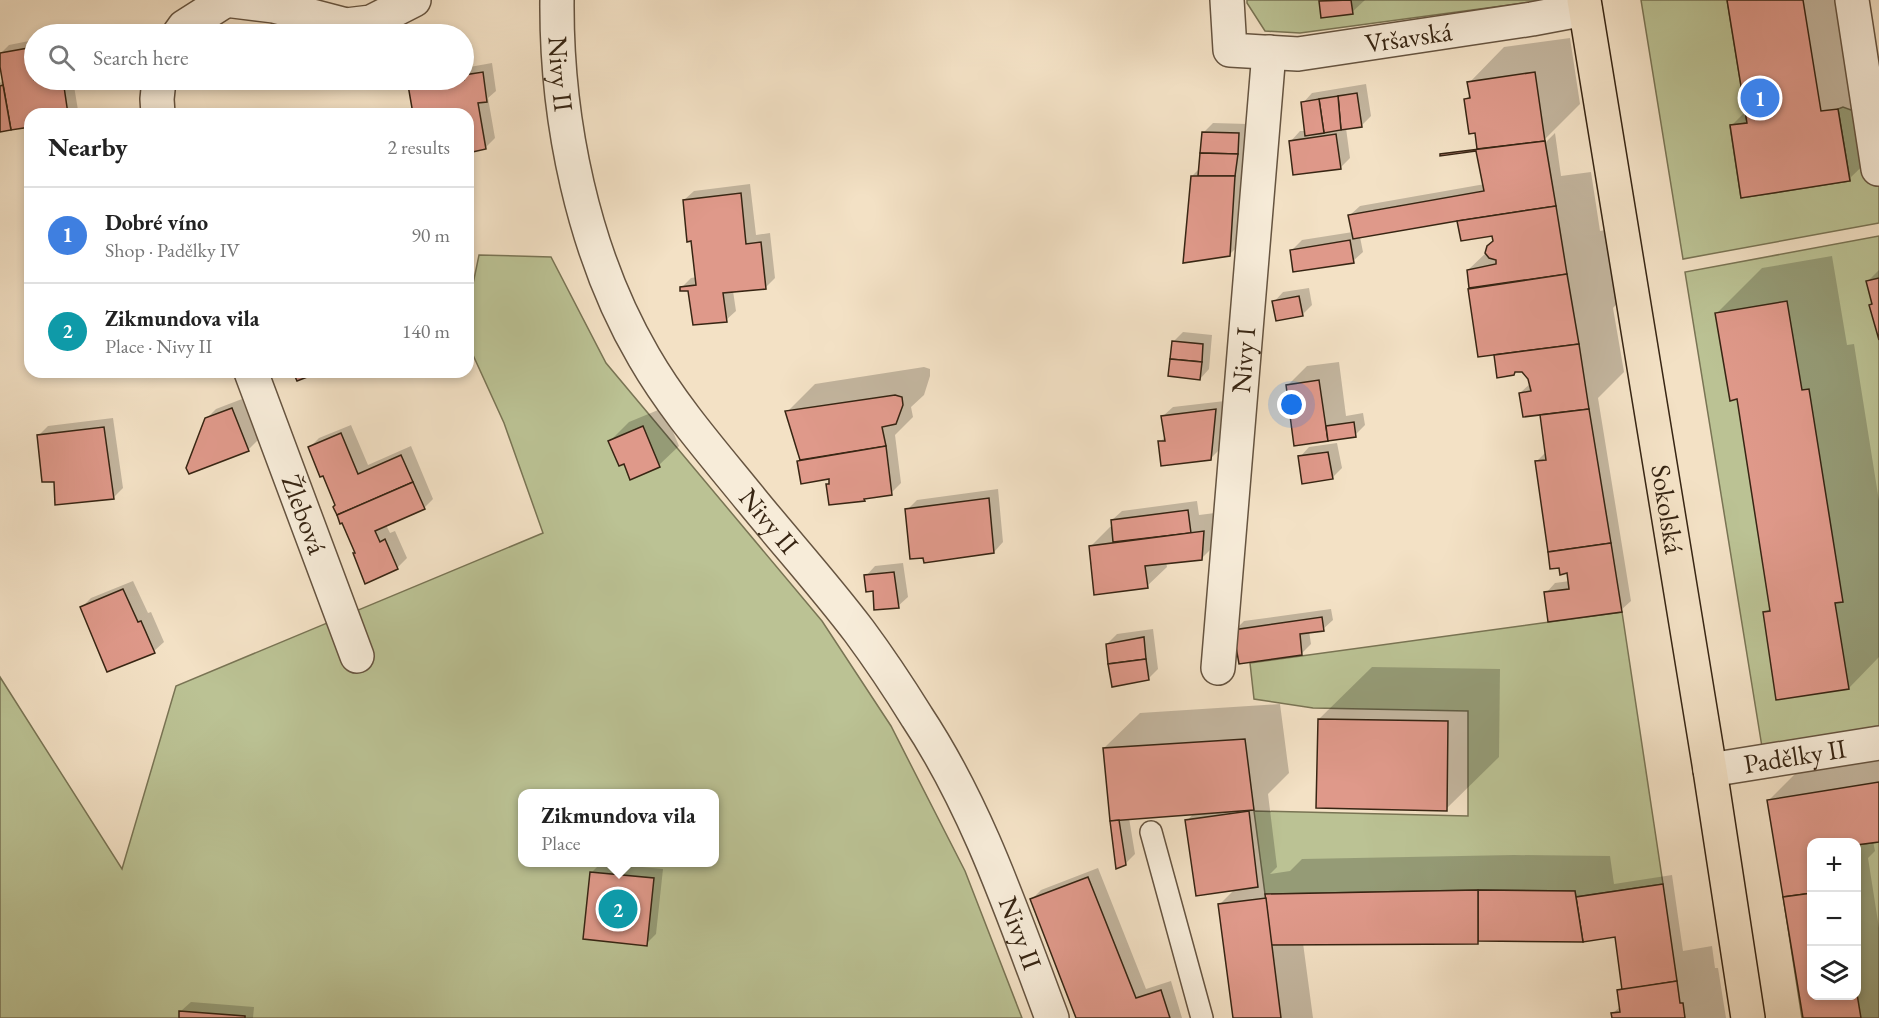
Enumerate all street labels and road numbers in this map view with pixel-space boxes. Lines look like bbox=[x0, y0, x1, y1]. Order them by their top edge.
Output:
street label: Vršavská bbox=[1363, 13, 1455, 61]
street label: Nivy II bbox=[540, 35, 582, 114]
street label: Nivy I bbox=[1223, 326, 1263, 394]
street label: Sokolská bbox=[1643, 462, 1692, 557]
street label: Žlebová bbox=[274, 470, 335, 559]
street label: Nivy II bbox=[731, 481, 807, 561]
street label: Padělky II bbox=[1741, 731, 1849, 781]
street label: Nivy II bbox=[991, 891, 1050, 974]

